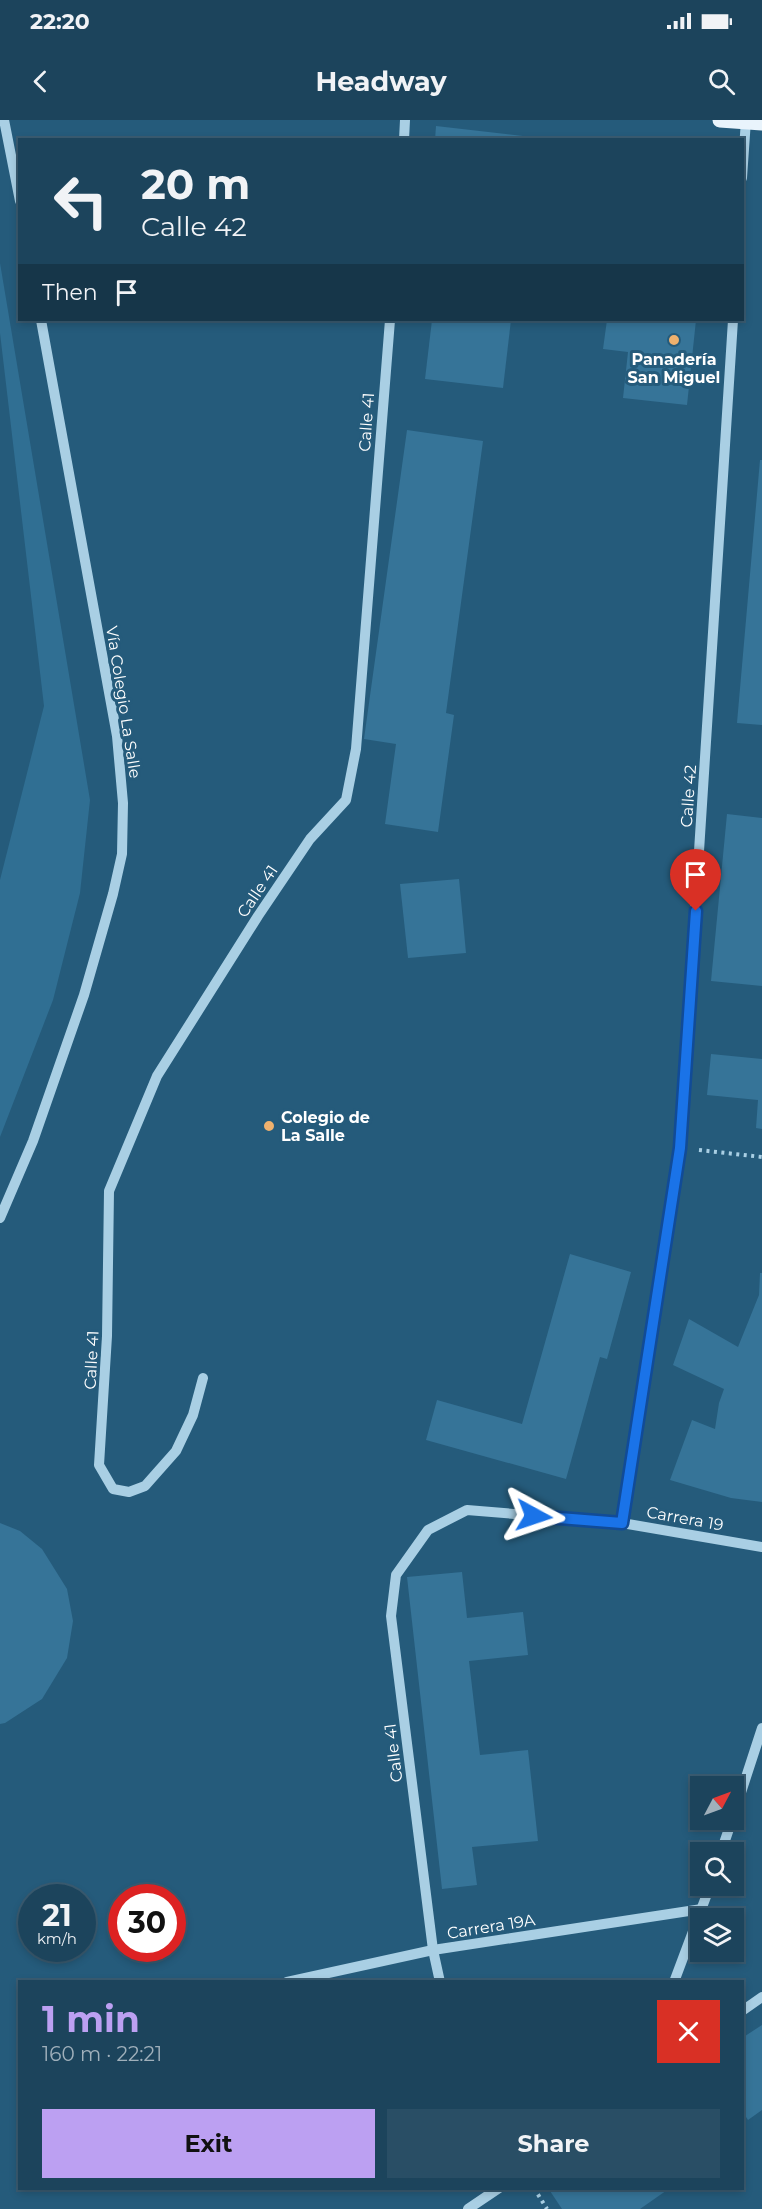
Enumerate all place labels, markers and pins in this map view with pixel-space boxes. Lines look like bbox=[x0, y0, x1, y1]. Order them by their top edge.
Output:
marker: Panadería San Miguel bbox=[667, 333, 681, 347]
place label: Panadería San Miguel bbox=[628, 350, 720, 387]
pin bbox=[670, 849, 721, 911]
place label: Colegio de La Salle bbox=[281, 1108, 370, 1145]
marker: Colegio de La Salle bbox=[262, 1119, 276, 1133]

